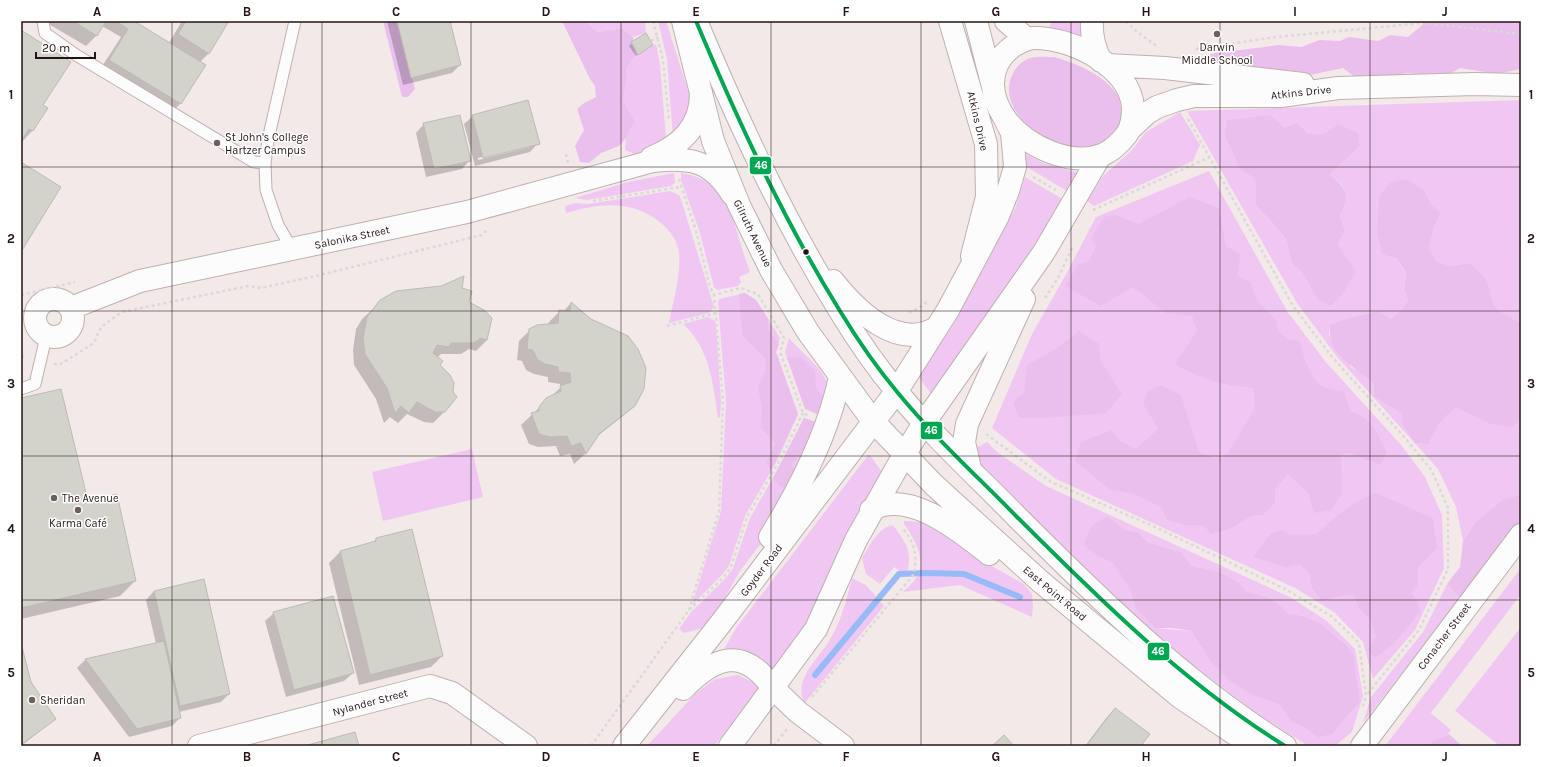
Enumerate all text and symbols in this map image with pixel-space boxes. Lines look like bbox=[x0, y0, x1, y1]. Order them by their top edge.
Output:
text: A bbox=[93, 4, 101, 19]
text: B bbox=[243, 4, 251, 19]
text: C bbox=[392, 4, 400, 19]
text: D bbox=[542, 4, 551, 19]
text: E bbox=[692, 4, 700, 19]
text: F bbox=[842, 4, 850, 19]
text: G bbox=[992, 4, 1000, 19]
text: H bbox=[1141, 4, 1151, 19]
text: I bbox=[1293, 4, 1297, 19]
text: J bbox=[1442, 4, 1448, 19]
marker: Darwin Middle School bbox=[1212, 29, 1222, 39]
scale bar bbox=[36, 34, 95, 60]
text: 20 m bbox=[42, 41, 70, 55]
place label: Darwin Middle School bbox=[1181, 41, 1253, 67]
street label: Atkins Drive bbox=[1270, 83, 1332, 102]
text: 1 bbox=[9, 87, 13, 102]
text: 1 bbox=[1529, 87, 1533, 102]
street label: Atkins Drive bbox=[964, 90, 991, 152]
place label: St John's College Hartzer Campus bbox=[225, 131, 309, 157]
marker: St John's College Hartzer Campus bbox=[212, 138, 222, 148]
line badge: 46 bbox=[749, 156, 772, 175]
text: 46 bbox=[754, 159, 768, 172]
street label: Gilruth Avenue bbox=[731, 197, 775, 269]
street label: Salonika Street bbox=[313, 223, 391, 252]
text: 2 bbox=[7, 231, 15, 246]
text: 2 bbox=[1527, 231, 1535, 246]
unlabelled marker bbox=[801, 247, 811, 257]
text: 3 bbox=[7, 376, 15, 391]
text: 3 bbox=[1527, 376, 1535, 391]
line badge: 46 bbox=[920, 421, 943, 440]
text: 46 bbox=[924, 424, 938, 437]
place label: The Avenue bbox=[62, 492, 119, 505]
marker: The Avenue bbox=[49, 493, 59, 503]
marker: Karma Café bbox=[73, 505, 83, 515]
place label: Karma Café bbox=[49, 517, 107, 530]
text: 4 bbox=[7, 521, 15, 536]
text: 4 bbox=[1527, 521, 1535, 536]
street label: Goyder Road bbox=[737, 542, 785, 599]
street label: East Point Road bbox=[1020, 563, 1089, 624]
street label: Conacher Street bbox=[1415, 600, 1474, 672]
line badge: 46 bbox=[1147, 642, 1170, 661]
text: 46 bbox=[1151, 645, 1165, 658]
text: 5 bbox=[7, 665, 15, 680]
text: 5 bbox=[1527, 665, 1535, 680]
street label: Nylander Street bbox=[331, 686, 409, 719]
place label: Sheridan bbox=[40, 694, 85, 707]
marker: Sheridan bbox=[27, 695, 37, 705]
text: A bbox=[93, 749, 101, 764]
text: B bbox=[243, 749, 251, 764]
text: C bbox=[392, 749, 400, 764]
text: D bbox=[542, 749, 551, 764]
text: E bbox=[692, 749, 700, 764]
text: F bbox=[842, 749, 850, 764]
text: G bbox=[992, 749, 1000, 764]
text: H bbox=[1141, 749, 1151, 764]
text: I bbox=[1293, 749, 1297, 764]
text: J bbox=[1442, 749, 1448, 764]

